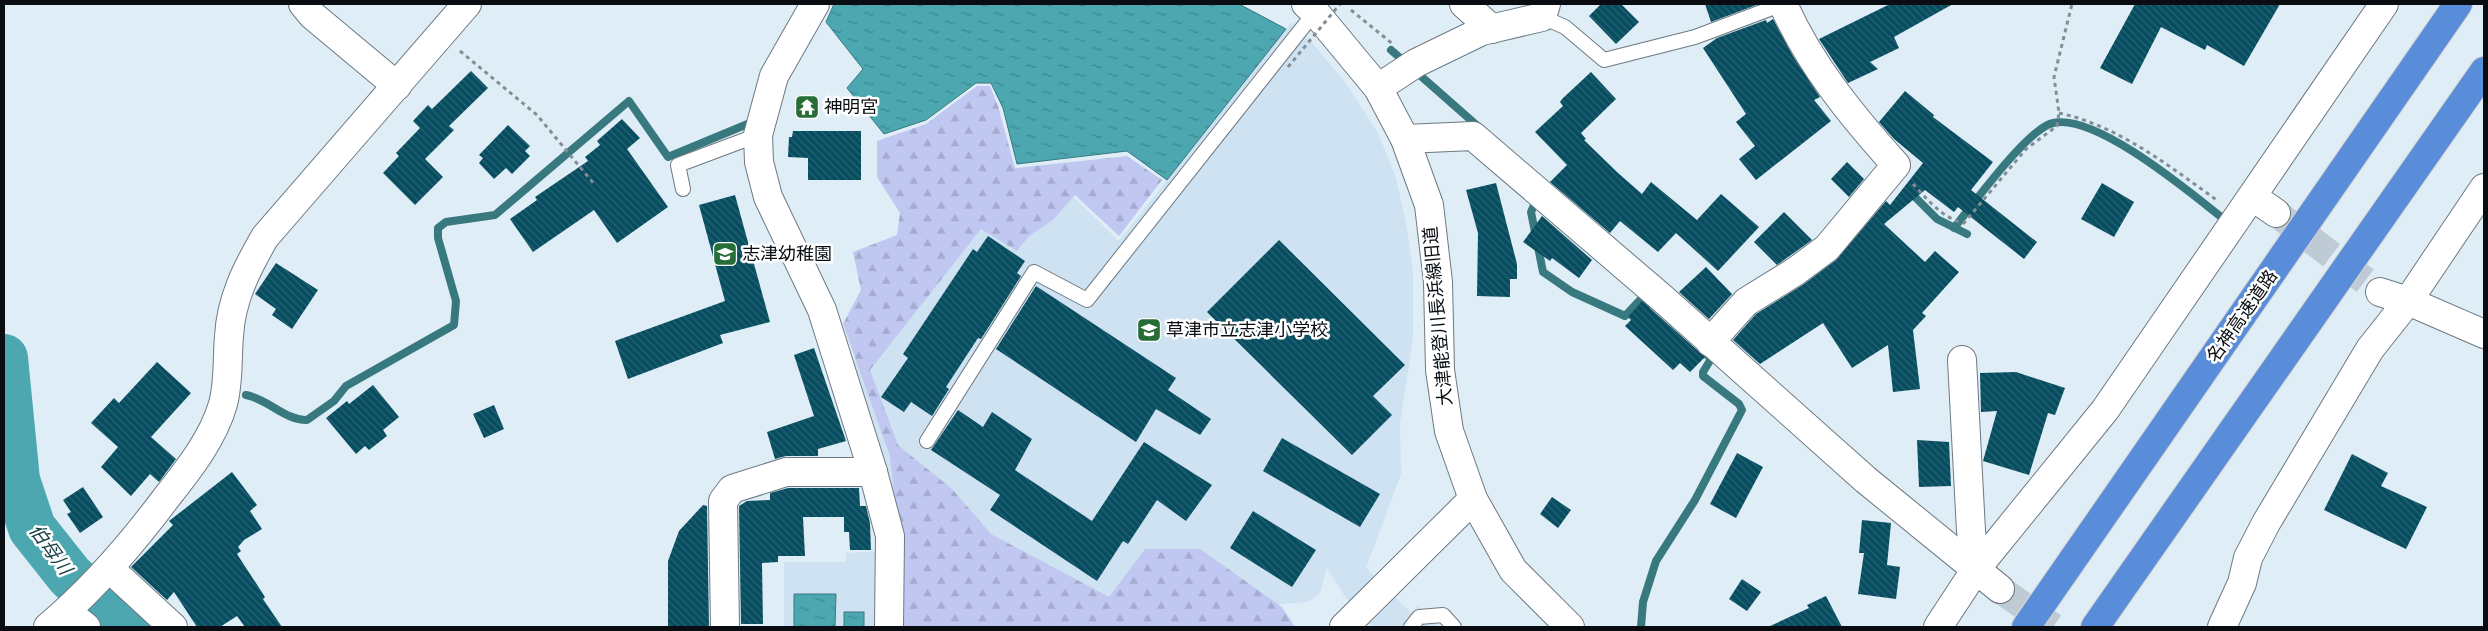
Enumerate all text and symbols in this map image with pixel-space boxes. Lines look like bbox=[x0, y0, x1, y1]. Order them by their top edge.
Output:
temple icon: 神明宮 bbox=[794, 94, 820, 120]
place label: 神明宮 bbox=[824, 96, 878, 118]
street label: 大津能登川長浜線旧道 bbox=[1419, 225, 1457, 407]
school or university icon: 志津幼稚園 bbox=[712, 241, 738, 267]
place label: 志津幼稚園 bbox=[742, 243, 832, 265]
street label: 名神高速道路 bbox=[2202, 265, 2282, 367]
school or university icon: 草津市立志津小学校 bbox=[1136, 317, 1162, 343]
place label: 草津市立志津小学校 bbox=[1166, 319, 1328, 341]
water label: 伯母川 bbox=[25, 519, 78, 581]

